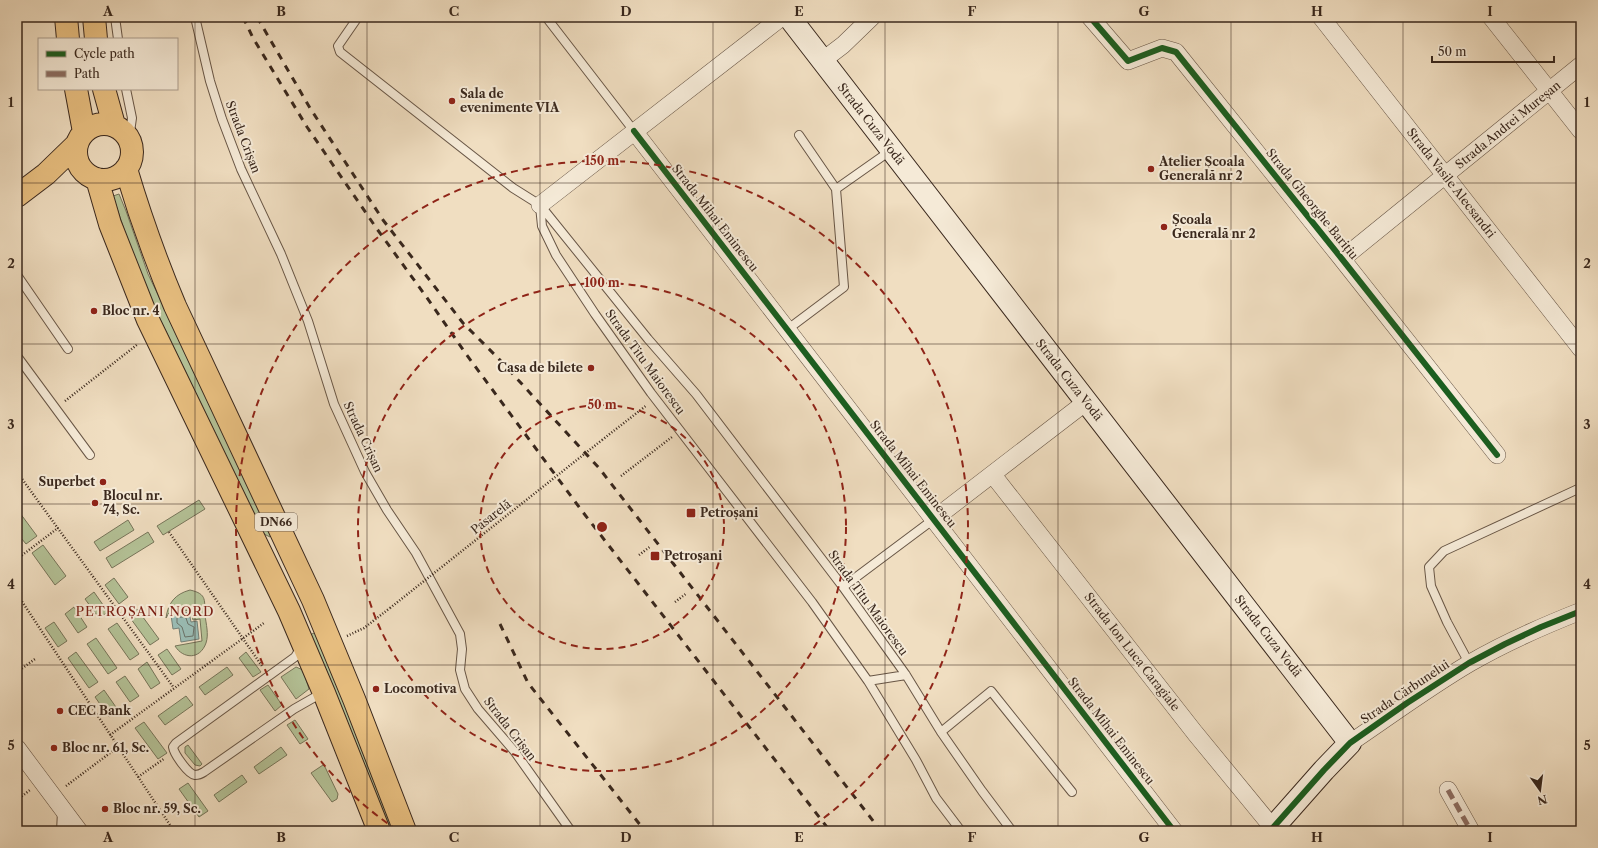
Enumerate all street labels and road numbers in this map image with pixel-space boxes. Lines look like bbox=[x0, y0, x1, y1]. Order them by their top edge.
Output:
street label: Strada Andrei Mureșan bbox=[1452, 77, 1564, 172]
street label: Strada Cuza Vodă bbox=[835, 80, 908, 168]
street label: Strada Crișan bbox=[222, 98, 264, 176]
street label: Strada Vasile Alecsandri bbox=[1404, 125, 1499, 241]
street label: Strada Gheorghe Barițiu bbox=[1262, 145, 1362, 263]
street label: Strada Mihai Eminescu bbox=[669, 161, 762, 275]
street label: Strada Titu Maiorescu bbox=[602, 306, 689, 418]
street label: Strada Cuza Vodă bbox=[1033, 336, 1106, 424]
street label: Strada Crișan bbox=[340, 399, 387, 475]
street label: Strada Mihai Eminescu bbox=[867, 417, 960, 531]
street label: Pasarelă bbox=[467, 496, 514, 537]
road number: DN66 bbox=[255, 513, 297, 531]
street label: Strada Titu Maiorescu bbox=[825, 547, 912, 659]
street label: Strada Ion Luca Caragiale bbox=[1081, 589, 1183, 714]
street label: Strada Cuza Vodă bbox=[1232, 592, 1305, 680]
street label: Strada Cărbunelui bbox=[1358, 656, 1452, 727]
street label: Strada Mihai Eminescu bbox=[1065, 674, 1158, 788]
street label: Strada Crișan bbox=[480, 694, 540, 764]

